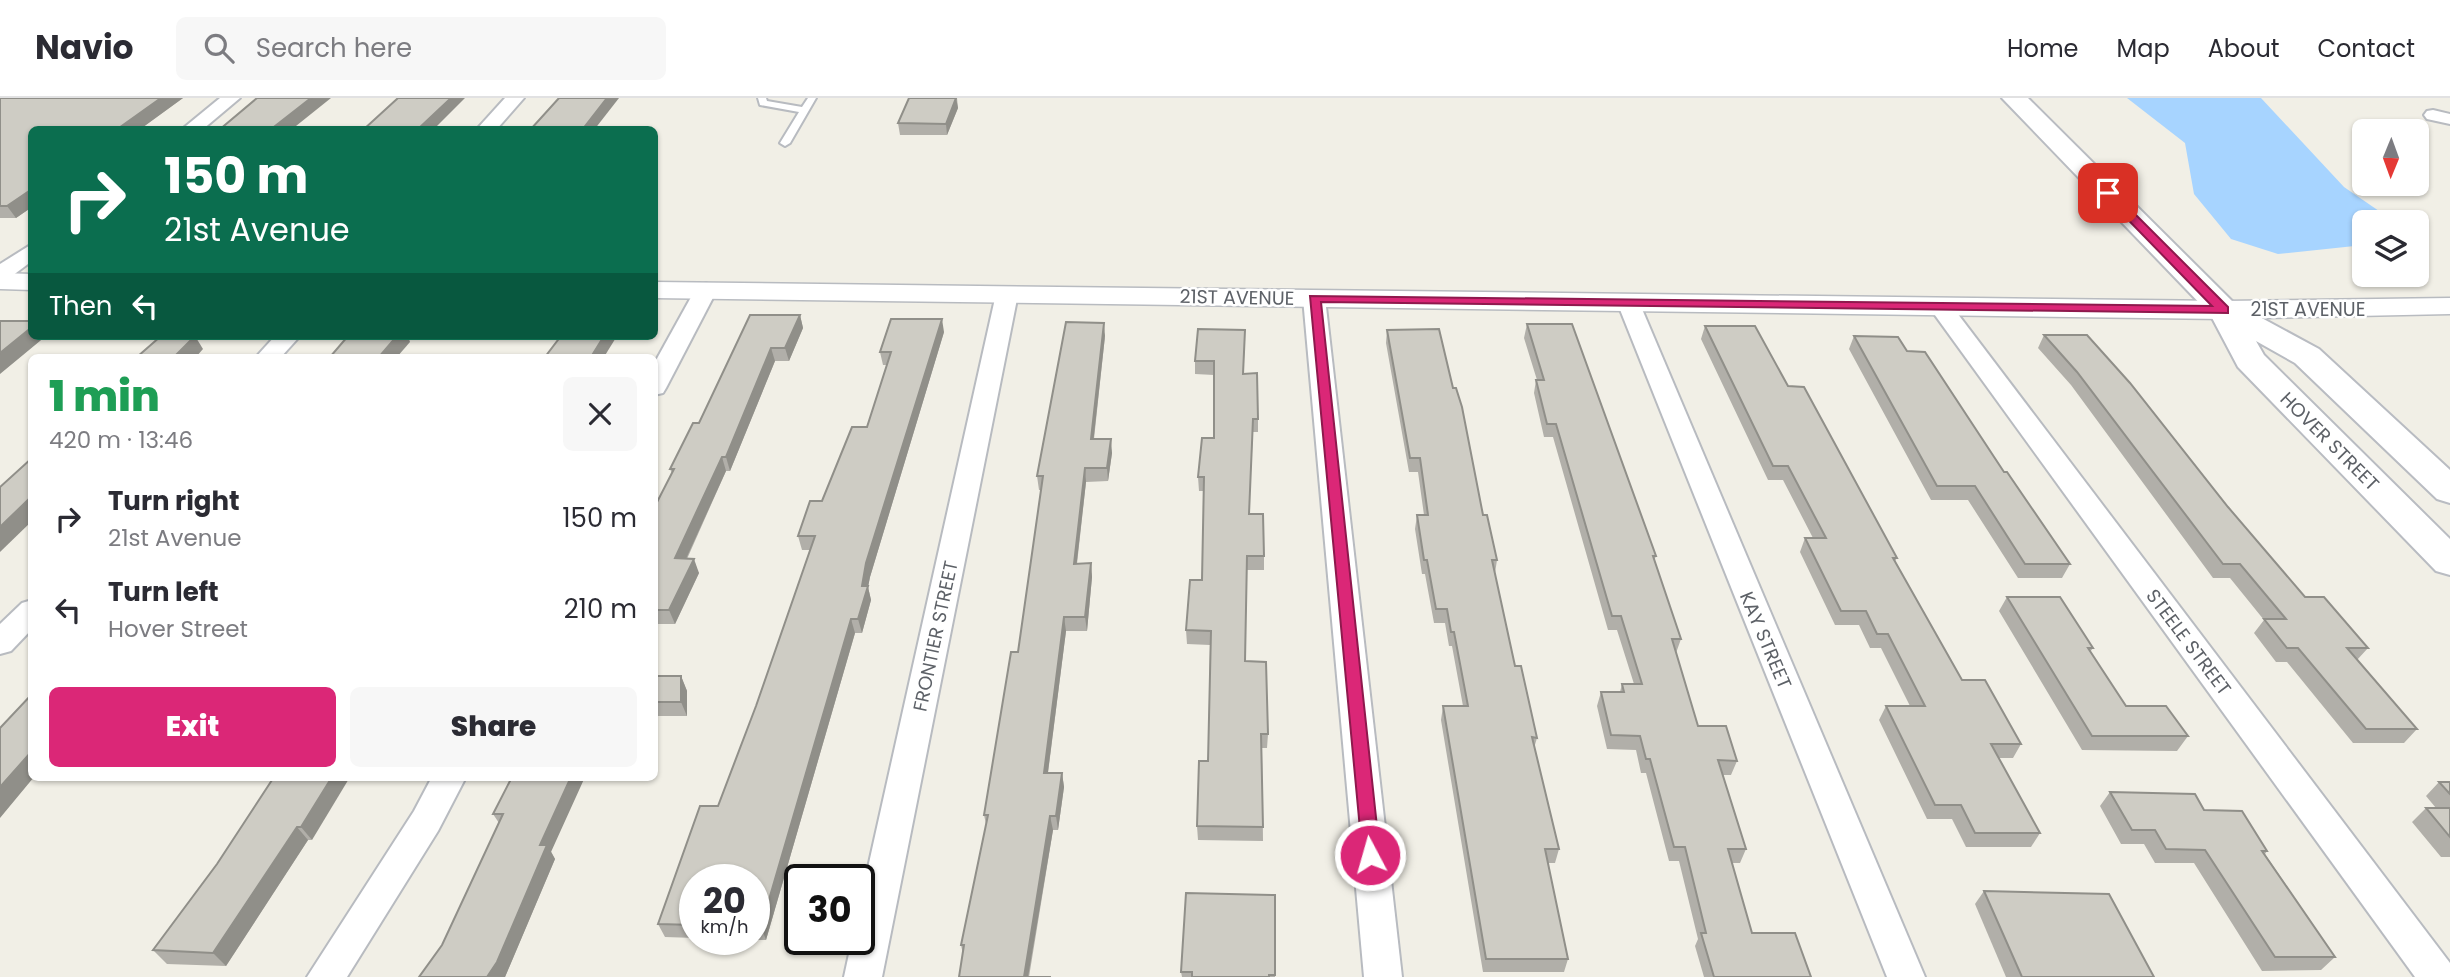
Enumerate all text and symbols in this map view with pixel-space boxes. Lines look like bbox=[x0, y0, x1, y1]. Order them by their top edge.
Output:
search box bbox=[176, 17, 666, 80]
text: Navio bbox=[35, 24, 134, 71]
icon: search bbox=[200, 29, 238, 67]
text: Search here bbox=[256, 30, 412, 66]
text: Home bbox=[2007, 32, 2079, 65]
text: Map bbox=[2117, 32, 2170, 65]
text: About bbox=[2208, 32, 2279, 65]
text: Contact bbox=[2317, 32, 2415, 65]
north arrow bbox=[2352, 119, 2429, 196]
map controls bbox=[2352, 119, 2429, 287]
text: 150 m bbox=[164, 142, 309, 210]
icon: right bbox=[49, 154, 140, 245]
pin bbox=[2078, 163, 2138, 223]
icon: arrive bbox=[2089, 174, 2127, 212]
text: 21st Avenue bbox=[164, 207, 350, 252]
button: layers bbox=[2352, 210, 2429, 287]
street label: 21ST AVENUE bbox=[1179, 283, 1295, 312]
icon: left bbox=[126, 287, 164, 325]
text: Then bbox=[49, 288, 112, 324]
street label: 21ST AVENUE bbox=[2251, 296, 2365, 323]
text: 1 min bbox=[49, 367, 160, 426]
button: close bbox=[563, 377, 637, 451]
street label: HOVER STREET bbox=[2274, 386, 2385, 497]
text: 420 m · 13:46 bbox=[49, 424, 193, 456]
text: Turn right bbox=[108, 483, 240, 519]
icon: right bbox=[49, 500, 87, 538]
text: 150 m bbox=[562, 500, 637, 536]
text: 21st Avenue bbox=[108, 522, 241, 554]
street label: FRONTIER STREET bbox=[906, 558, 965, 714]
text: Turn left bbox=[108, 574, 219, 610]
street label: STEELE STREET bbox=[2140, 584, 2238, 701]
street label: KAY STREET bbox=[1733, 587, 1798, 693]
icon: left bbox=[49, 591, 87, 629]
text: 210 m bbox=[564, 591, 637, 627]
text: Hover Street bbox=[108, 613, 248, 645]
button: Exit bbox=[49, 687, 336, 767]
button: Share bbox=[350, 687, 637, 767]
position arrow bbox=[1333, 818, 1407, 892]
speed limit sign: 30 bbox=[784, 864, 875, 955]
text: 20 bbox=[703, 876, 746, 925]
text: km/h bbox=[701, 914, 748, 939]

